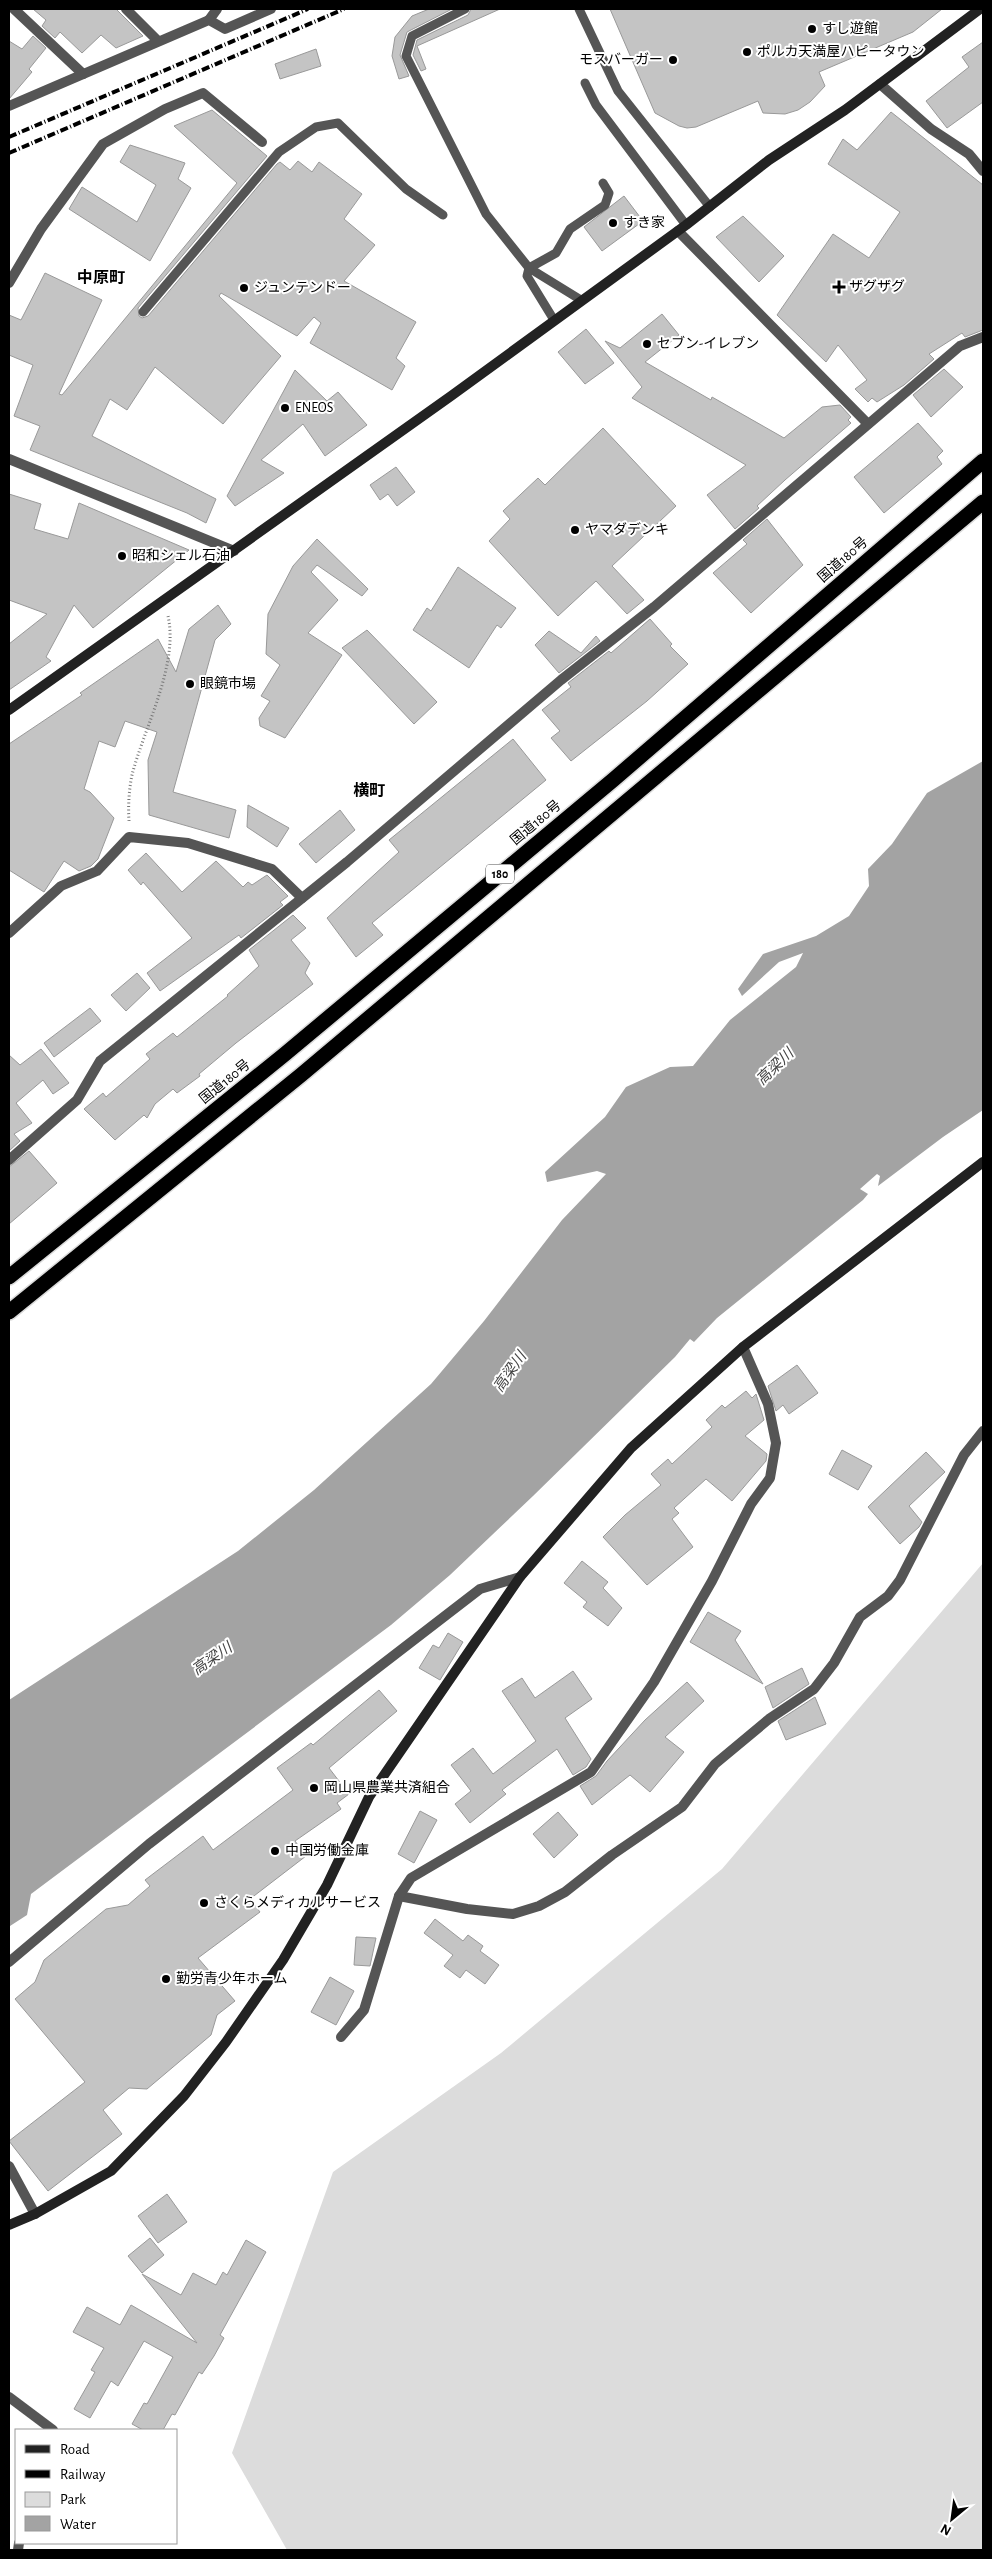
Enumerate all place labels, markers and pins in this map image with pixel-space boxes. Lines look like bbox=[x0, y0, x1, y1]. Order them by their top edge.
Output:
place label: すし遊館 bbox=[822, 20, 878, 36]
marker: すし遊館 bbox=[806, 23, 818, 35]
place label: ポルカ天満屋ハピータウン bbox=[757, 44, 925, 59]
marker: ポルカ天満屋ハピータウン bbox=[741, 46, 753, 58]
place label: モスバーガー bbox=[579, 52, 663, 67]
marker: モスバーガー bbox=[667, 54, 679, 66]
place label: すき家 bbox=[623, 215, 665, 230]
marker: すき家 bbox=[607, 217, 619, 229]
place label: ザグザグ bbox=[849, 279, 905, 294]
place label: ジュンテンドー bbox=[254, 280, 351, 295]
marker: ザグザグ bbox=[833, 281, 845, 293]
marker: ジュンテンドー bbox=[238, 282, 250, 294]
place label: セブン-イレブン bbox=[657, 335, 759, 351]
marker: セブン-イレブン bbox=[641, 338, 653, 350]
place label: ENEOS bbox=[295, 401, 333, 415]
marker: ENEOS bbox=[279, 402, 291, 414]
place label: ヤマダデンキ bbox=[585, 522, 669, 537]
marker: ヤマダデンキ bbox=[569, 524, 581, 536]
place label: 昭和シェル石油 bbox=[132, 548, 230, 563]
marker: 昭和シェル石油 bbox=[116, 550, 128, 562]
place label: 眼鏡市場 bbox=[200, 676, 256, 691]
marker: 眼鏡市場 bbox=[184, 678, 196, 690]
place label: 岡山県農業共済組合 bbox=[324, 1780, 450, 1795]
marker: 岡山県農業共済組合 bbox=[308, 1782, 320, 1794]
place label: 中国労働金庫 bbox=[285, 1843, 369, 1858]
marker: 中国労働金庫 bbox=[269, 1845, 281, 1857]
place label: さくらメディカルサービス bbox=[214, 1895, 381, 1910]
marker: さくらメディカルサービス bbox=[198, 1897, 210, 1909]
place label: 勤労青少年ホーム bbox=[176, 1971, 288, 1986]
marker: 勤労青少年ホーム bbox=[160, 1973, 172, 1985]

